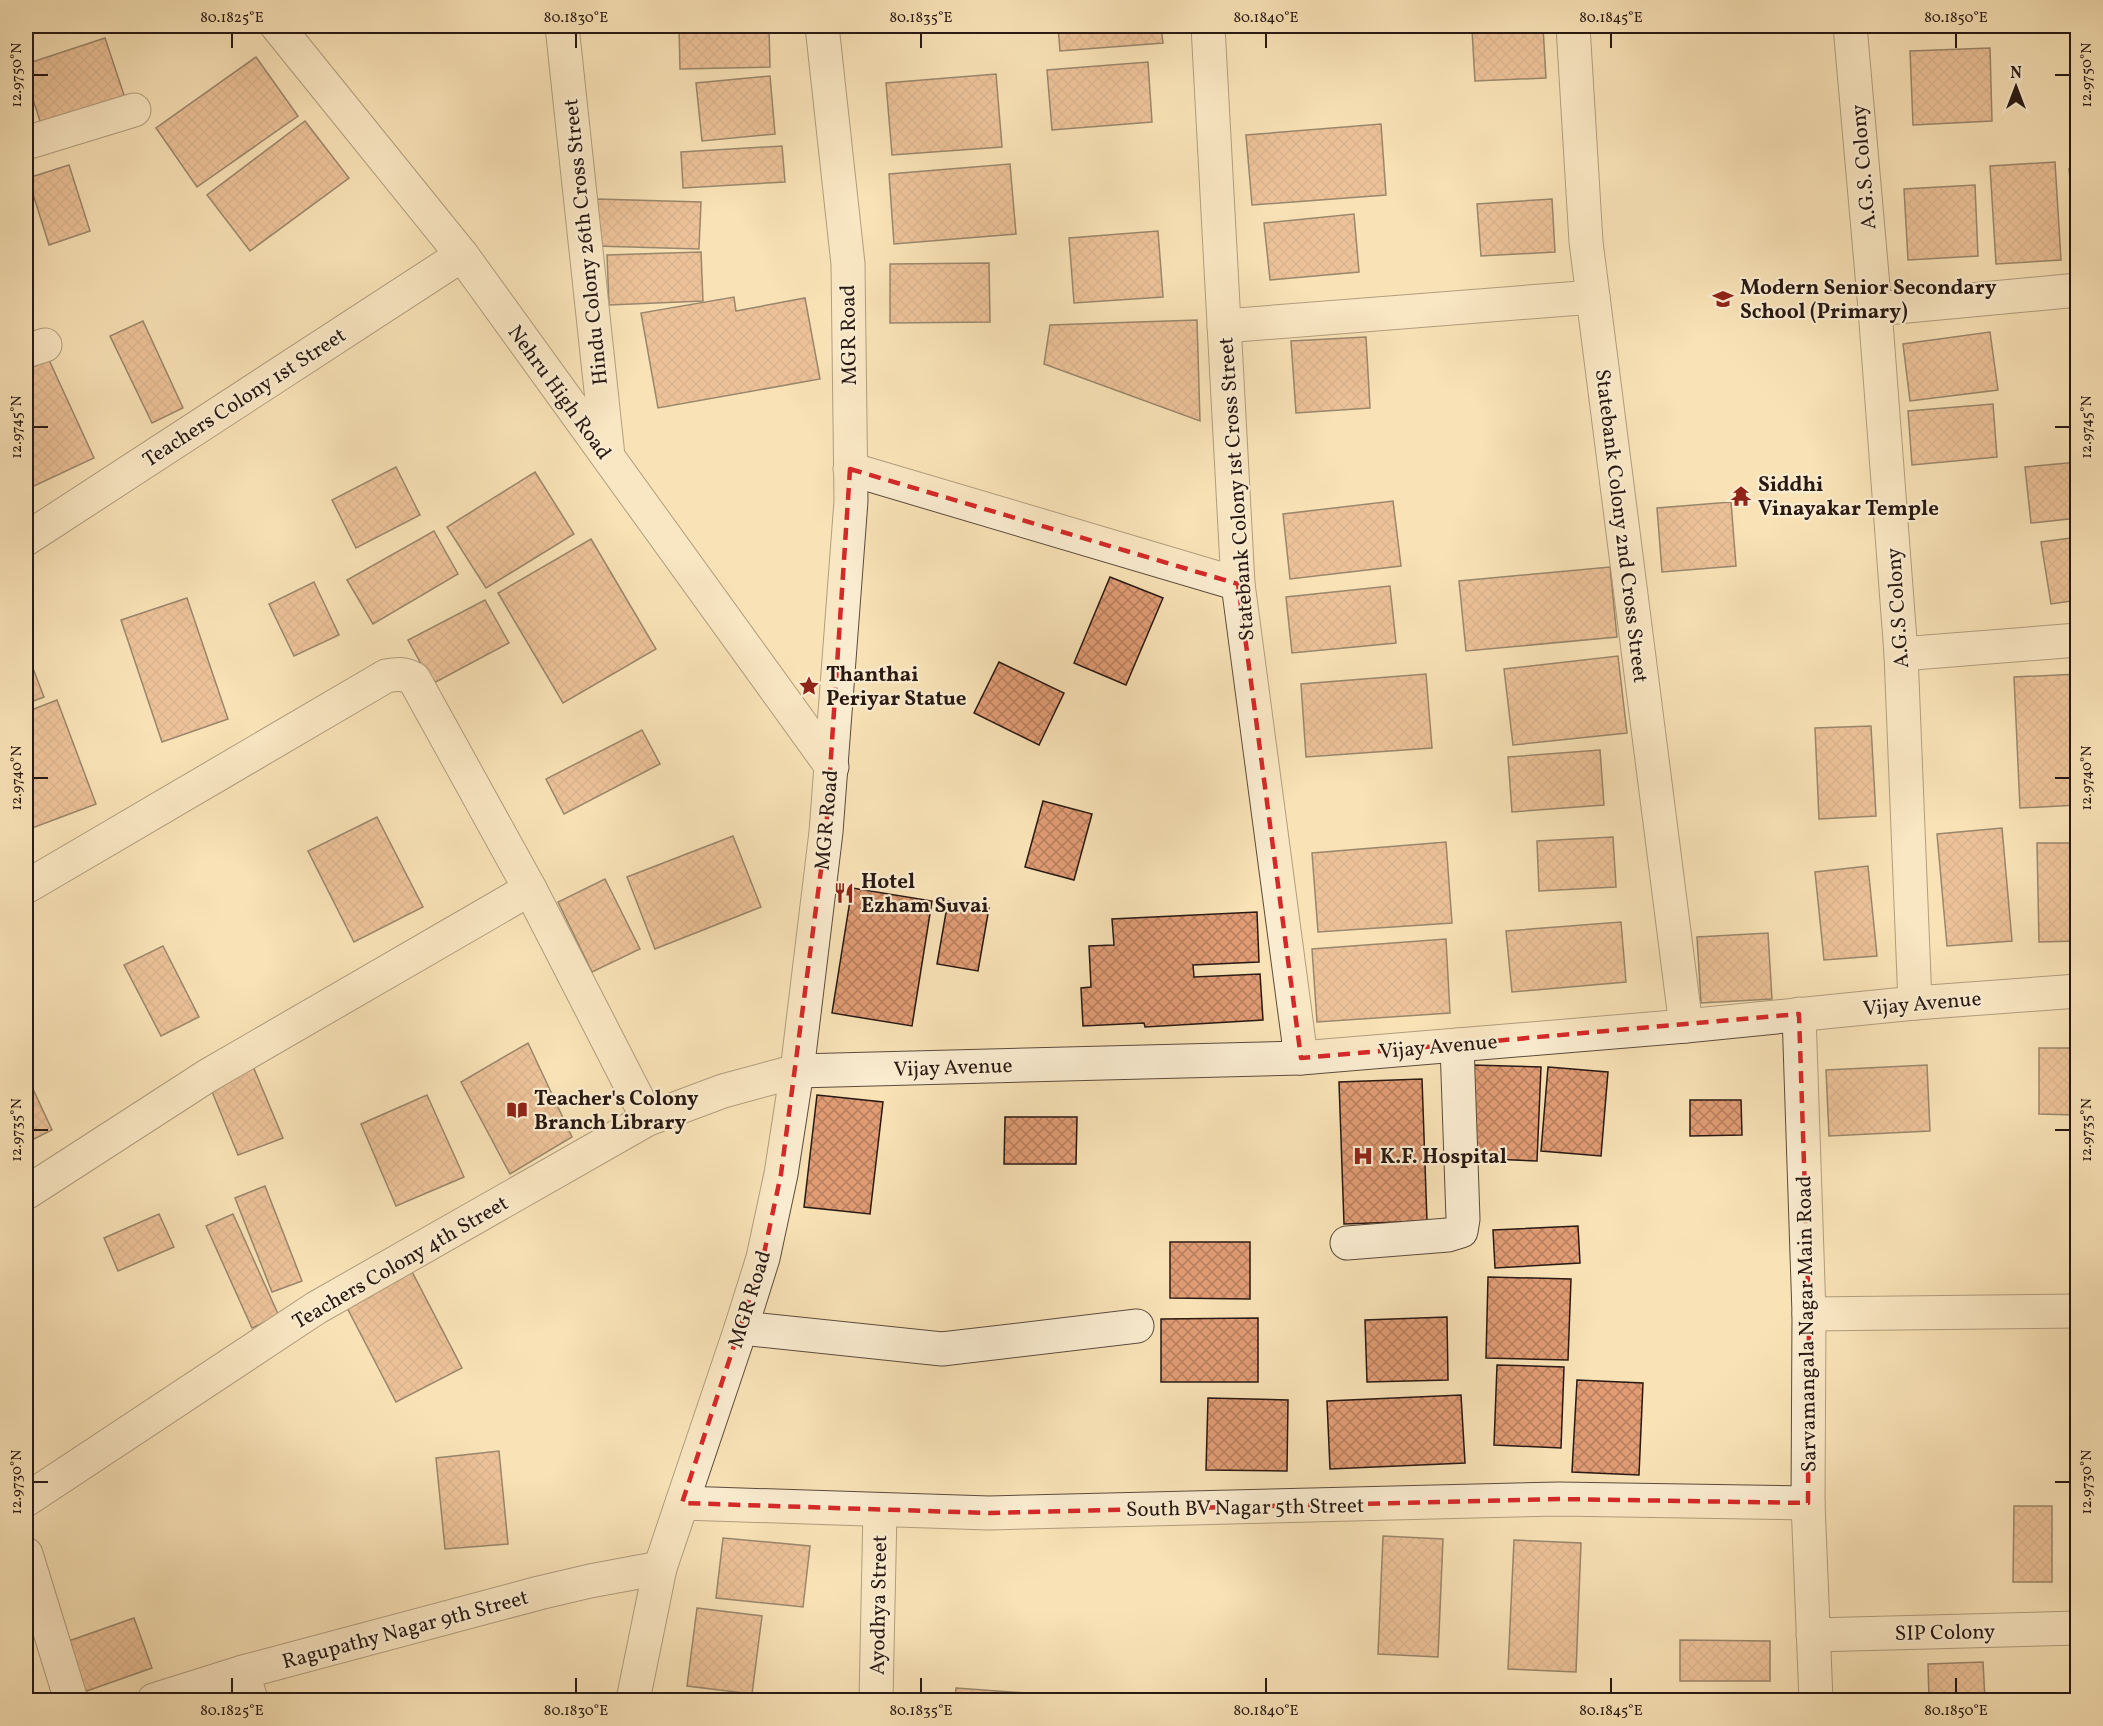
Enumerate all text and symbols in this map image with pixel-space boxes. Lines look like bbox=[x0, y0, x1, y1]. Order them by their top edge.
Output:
text: 80.1825°E bbox=[200, 8, 264, 29]
text: 80.1830°E bbox=[544, 8, 608, 29]
text: 80.1835°E bbox=[889, 8, 953, 29]
text: 80.1840°E bbox=[1233, 8, 1299, 29]
text: 80.1845°E bbox=[1579, 8, 1643, 29]
text: 80.1850°E bbox=[1924, 8, 1988, 29]
text: 12.9750°N bbox=[7, 43, 28, 107]
text: 12.9750°N bbox=[2077, 43, 2098, 107]
north arrow bbox=[1986, 57, 2046, 117]
text: N bbox=[2010, 63, 2022, 85]
street label: Hindu Colony 26th Cross Street bbox=[557, 97, 616, 387]
street label: A.G.S. Colony bbox=[1845, 102, 1884, 231]
place label: Modern Senior Secondary School (Primary) bbox=[1740, 274, 1997, 327]
street label: MGR Road bbox=[834, 284, 865, 386]
school or university icon: Modern Senior Secondary School (Primary) bbox=[1711, 287, 1735, 311]
street label: Nehru High Road bbox=[500, 320, 618, 466]
street label: Teachers Colony 1st Street bbox=[138, 322, 352, 475]
street label: Statebank Colony 1st Cross Street bbox=[1212, 336, 1263, 642]
street label: Statebank Colony 2nd Cross Street bbox=[1587, 368, 1654, 685]
text: 12.9745°N bbox=[7, 395, 28, 459]
text: 12.9745°N bbox=[2077, 395, 2098, 459]
place label: Siddhi Vinayakar Temple bbox=[1758, 471, 1939, 524]
temple icon: Siddhi Vinayakar Temple bbox=[1729, 484, 1753, 508]
street label: A.G.S Colony bbox=[1880, 546, 1917, 669]
place label: Thanthai Periyar Statue bbox=[826, 661, 967, 714]
place icon: Thanthai Periyar Statue bbox=[797, 674, 821, 698]
text: 12.9740°N bbox=[7, 745, 28, 811]
text: 12.9740°N bbox=[2077, 745, 2098, 811]
street label: MGR Road bbox=[809, 769, 846, 872]
place label: Hotel Ezham Suvai bbox=[861, 868, 989, 921]
restaurant icon: Hotel Ezham Suvai bbox=[832, 881, 856, 905]
street label: Vijay Avenue bbox=[1862, 985, 1983, 1024]
street label: Vijay Avenue bbox=[1378, 1028, 1499, 1067]
street label: Vijay Avenue bbox=[893, 1052, 1013, 1085]
place label: Teacher's Colony Branch Library bbox=[534, 1085, 699, 1138]
text: 12.9735°N bbox=[7, 1098, 28, 1162]
library icon: Teacher's Colony Branch Library bbox=[505, 1098, 529, 1122]
text: 12.9735°N bbox=[2077, 1098, 2098, 1162]
place label: K.F. Hospital bbox=[1380, 1143, 1507, 1172]
hospital icon: K.F. Hospital bbox=[1351, 1144, 1375, 1168]
street label: Sarvamangala Nagar Main Road bbox=[1790, 1175, 1825, 1473]
street label: Teachers Colony 4th Street bbox=[287, 1189, 514, 1337]
street label: MGR Road bbox=[722, 1247, 779, 1352]
text: 12.9730°N bbox=[7, 1450, 28, 1514]
text: 12.9730°N bbox=[2077, 1450, 2098, 1514]
street label: South BV Nagar 5th Street bbox=[1126, 1492, 1364, 1525]
street label: Ayodhya Street bbox=[864, 1535, 895, 1675]
street label: Ragupathy Nagar 9th Street bbox=[279, 1584, 532, 1677]
street label: SIP Colony bbox=[1894, 1618, 1996, 1649]
text: 80.1825°E bbox=[200, 1701, 264, 1722]
text: 80.1830°E bbox=[544, 1701, 608, 1722]
text: 80.1835°E bbox=[889, 1701, 953, 1722]
text: 80.1840°E bbox=[1233, 1701, 1299, 1722]
text: 80.1845°E bbox=[1579, 1701, 1643, 1722]
text: 80.1850°E bbox=[1924, 1701, 1988, 1722]

